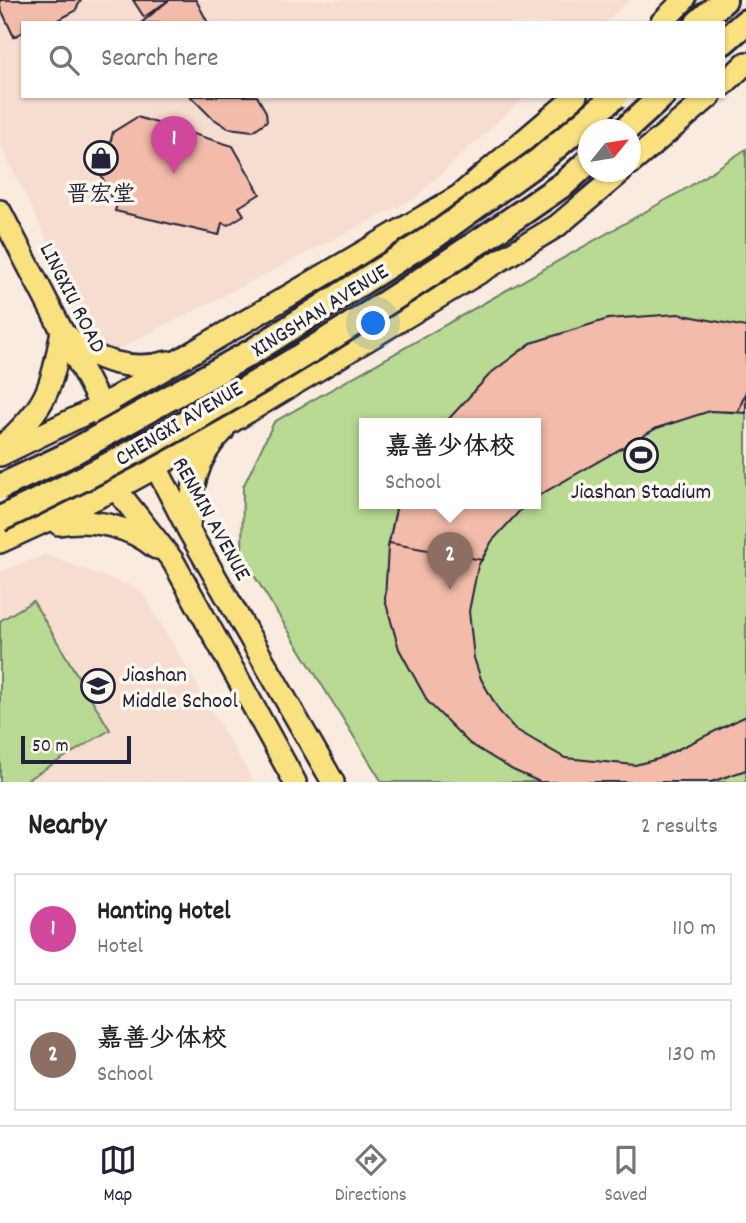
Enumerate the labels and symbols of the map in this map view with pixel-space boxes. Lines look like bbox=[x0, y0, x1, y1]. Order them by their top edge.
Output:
pin: 1 bbox=[151, 116, 197, 174]
north arrow bbox=[578, 119, 641, 182]
shop icon: 晋宏堂 bbox=[82, 139, 120, 177]
place label: 晋宏堂 bbox=[67, 180, 136, 213]
street label: LINGXIU ROAD bbox=[29, 238, 113, 360]
street label: XINGSHAN AVENUE bbox=[246, 256, 396, 367]
your location bbox=[356, 306, 390, 340]
street label: CHENGXI AVENUE bbox=[110, 373, 251, 476]
sports icon: Jiashan Stadium bbox=[622, 436, 660, 474]
street label: RENMIN AVENUE bbox=[162, 452, 258, 588]
place label: Jiashan Stadium bbox=[571, 477, 711, 510]
pin: 2 bbox=[427, 532, 473, 590]
place label: Jiashan Middle School bbox=[122, 660, 239, 719]
school or university icon: Jiashan Middle School bbox=[79, 667, 117, 705]
scale bar bbox=[21, 733, 131, 765]

